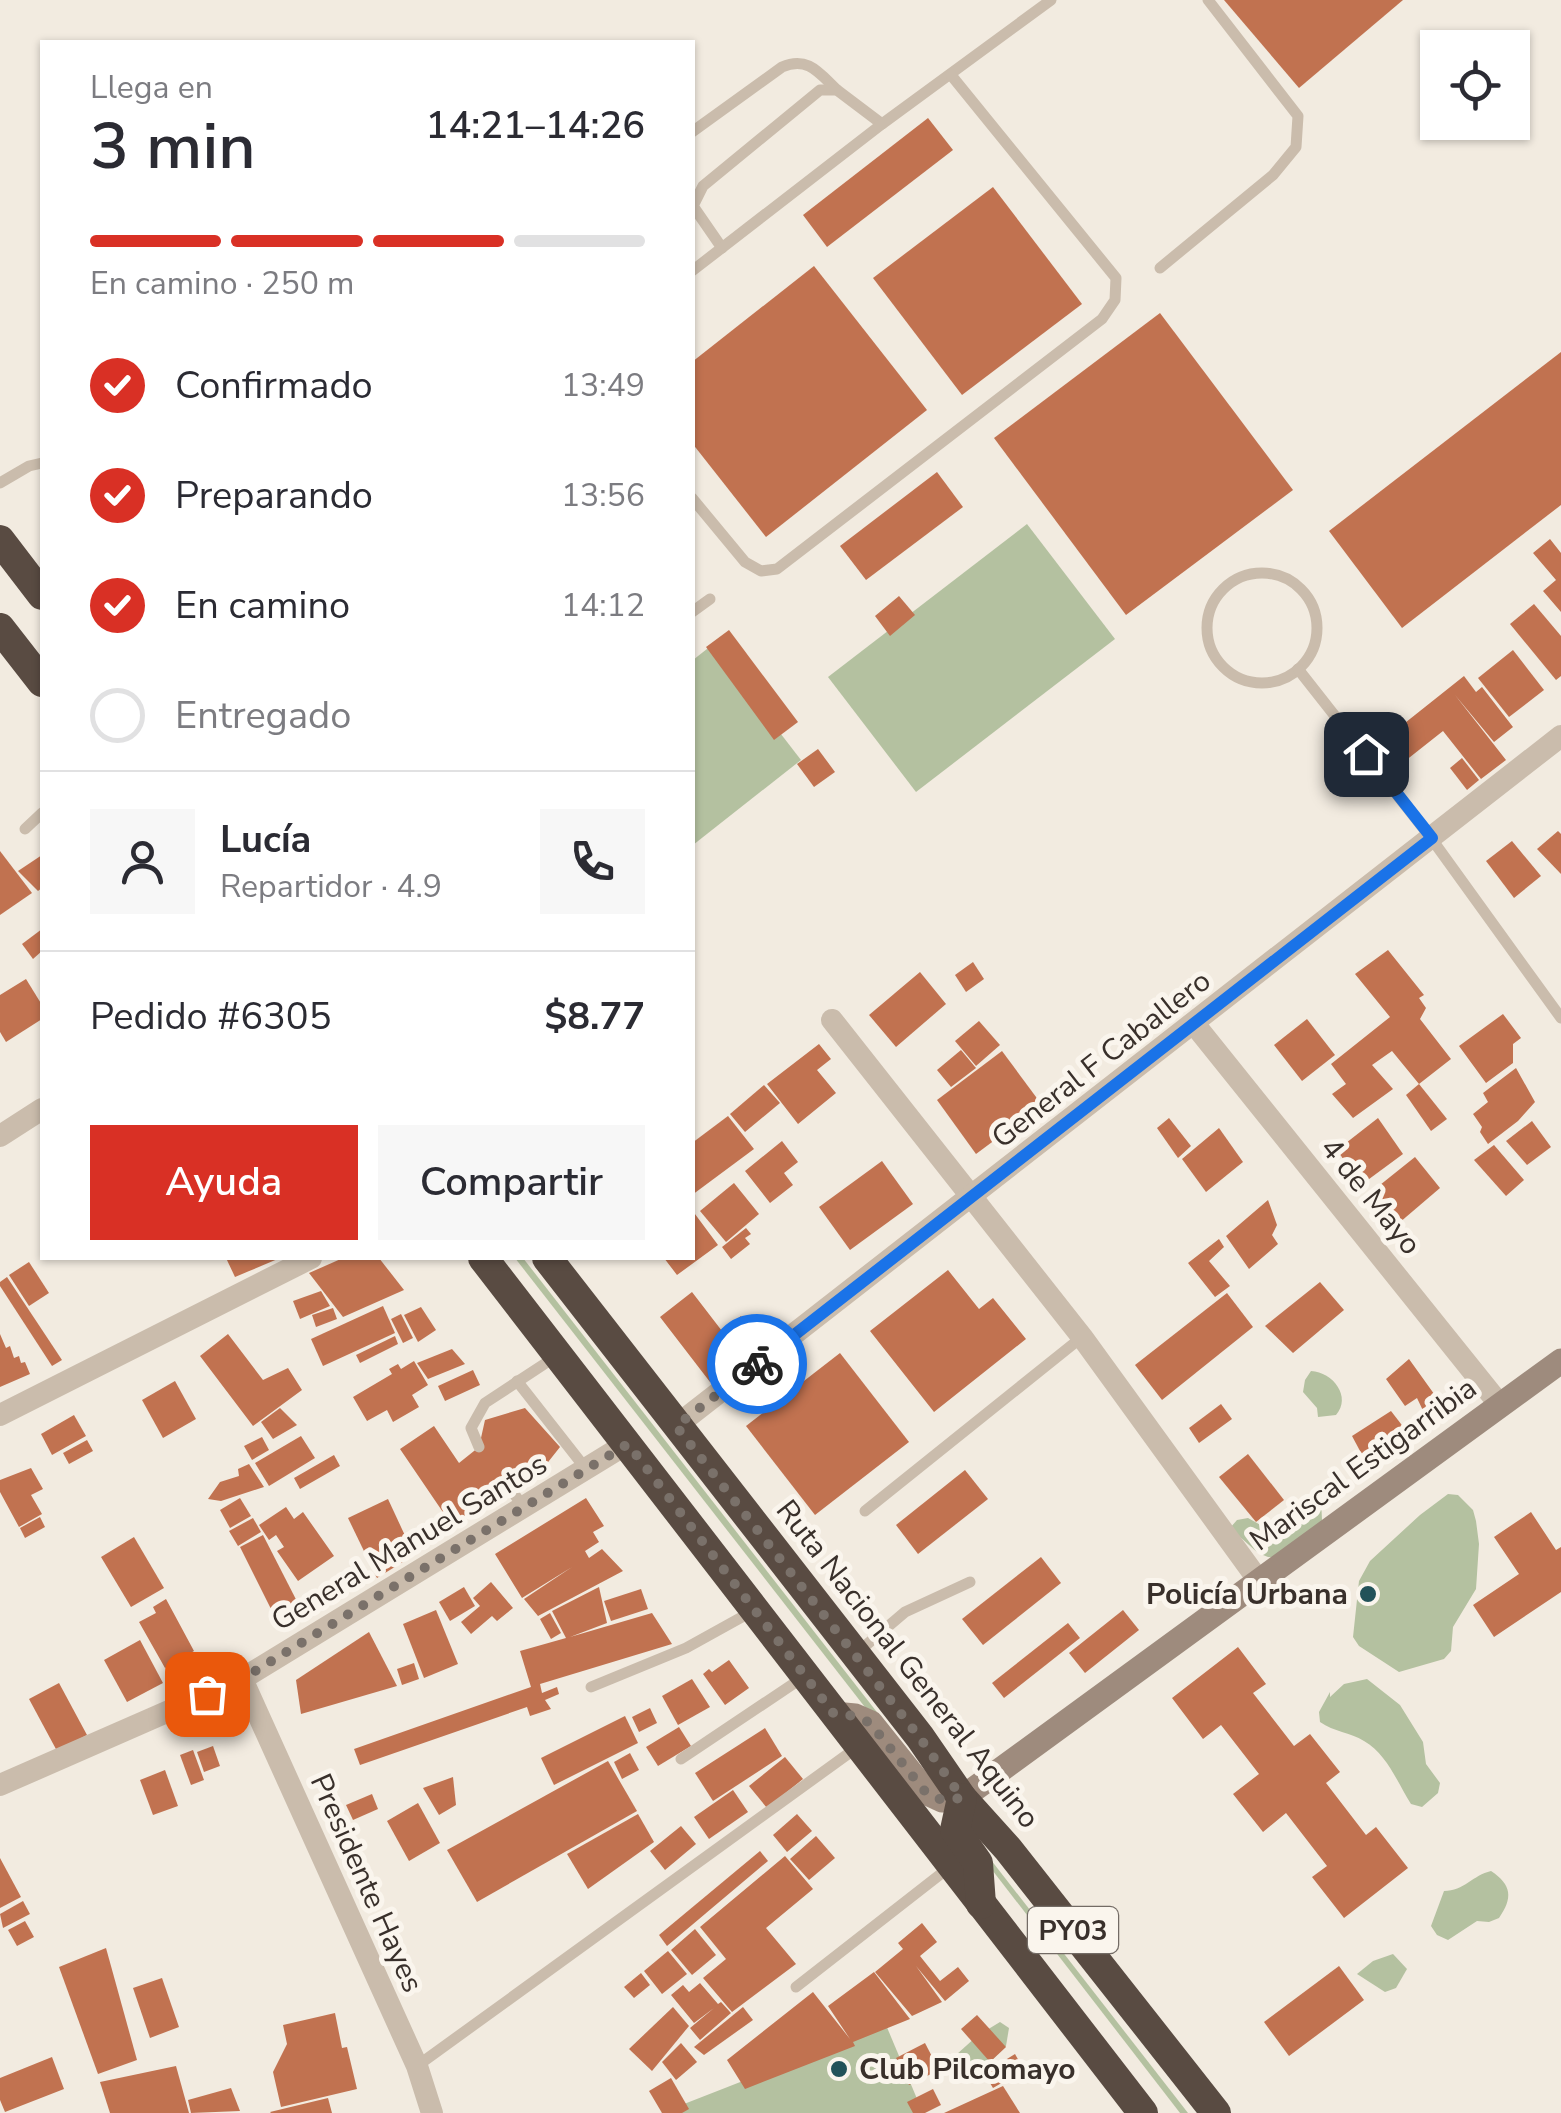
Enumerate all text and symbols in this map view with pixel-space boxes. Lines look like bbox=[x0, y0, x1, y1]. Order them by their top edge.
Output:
map controls bbox=[1420, 30, 1530, 140]
button: locate bbox=[1420, 30, 1530, 140]
text: Llega en bbox=[90, 66, 213, 109]
text: 14:21–14:26 bbox=[426, 100, 645, 151]
text: 3 min bbox=[90, 102, 256, 191]
text: En camino · 250 m bbox=[90, 262, 354, 305]
icon: check bbox=[90, 358, 145, 413]
text: Confirmado bbox=[175, 360, 373, 411]
text: 13:49 bbox=[561, 364, 645, 407]
icon: check bbox=[90, 468, 145, 523]
text: Preparando bbox=[175, 470, 373, 521]
text: 13:56 bbox=[561, 474, 645, 517]
icon: check bbox=[90, 578, 145, 633]
text: En camino bbox=[175, 580, 350, 631]
text: 14:12 bbox=[561, 584, 645, 627]
text: Entregado bbox=[175, 690, 351, 741]
pin bbox=[1324, 712, 1409, 797]
icon: home bbox=[1339, 727, 1394, 782]
button: person bbox=[90, 809, 195, 914]
button: phone bbox=[540, 809, 645, 914]
text: Lucía bbox=[220, 814, 311, 865]
text: Repartidor · 4.9 bbox=[220, 865, 442, 908]
street label: General F Caballero bbox=[983, 961, 1219, 1158]
text: Pedido #6305 bbox=[90, 991, 331, 1042]
text: $8.77 bbox=[544, 991, 645, 1042]
button: Ayuda bbox=[90, 1125, 358, 1240]
button: Compartir bbox=[378, 1125, 645, 1240]
street label: 4 de Mayo bbox=[1311, 1129, 1431, 1264]
courier bbox=[707, 1314, 807, 1414]
icon: bike bbox=[730, 1337, 785, 1392]
street label: Mariscal Estigarribia bbox=[1242, 1368, 1485, 1561]
street label: General Manuel Santos bbox=[264, 1444, 555, 1641]
street label: Ruta Nacional General Aquino bbox=[766, 1491, 1049, 1837]
place label: Policía Urbana bbox=[1146, 1574, 1348, 1615]
marker: Policía Urbana bbox=[1357, 1583, 1379, 1605]
pin bbox=[165, 1652, 250, 1737]
icon: bag bbox=[180, 1667, 235, 1722]
street label: Presidente Hayes bbox=[300, 1767, 433, 1999]
road number: PY03 bbox=[1028, 1907, 1118, 1953]
place label: Club Pilcomayo bbox=[859, 2049, 1076, 2090]
marker: Club Pilcomayo bbox=[828, 2058, 850, 2080]

